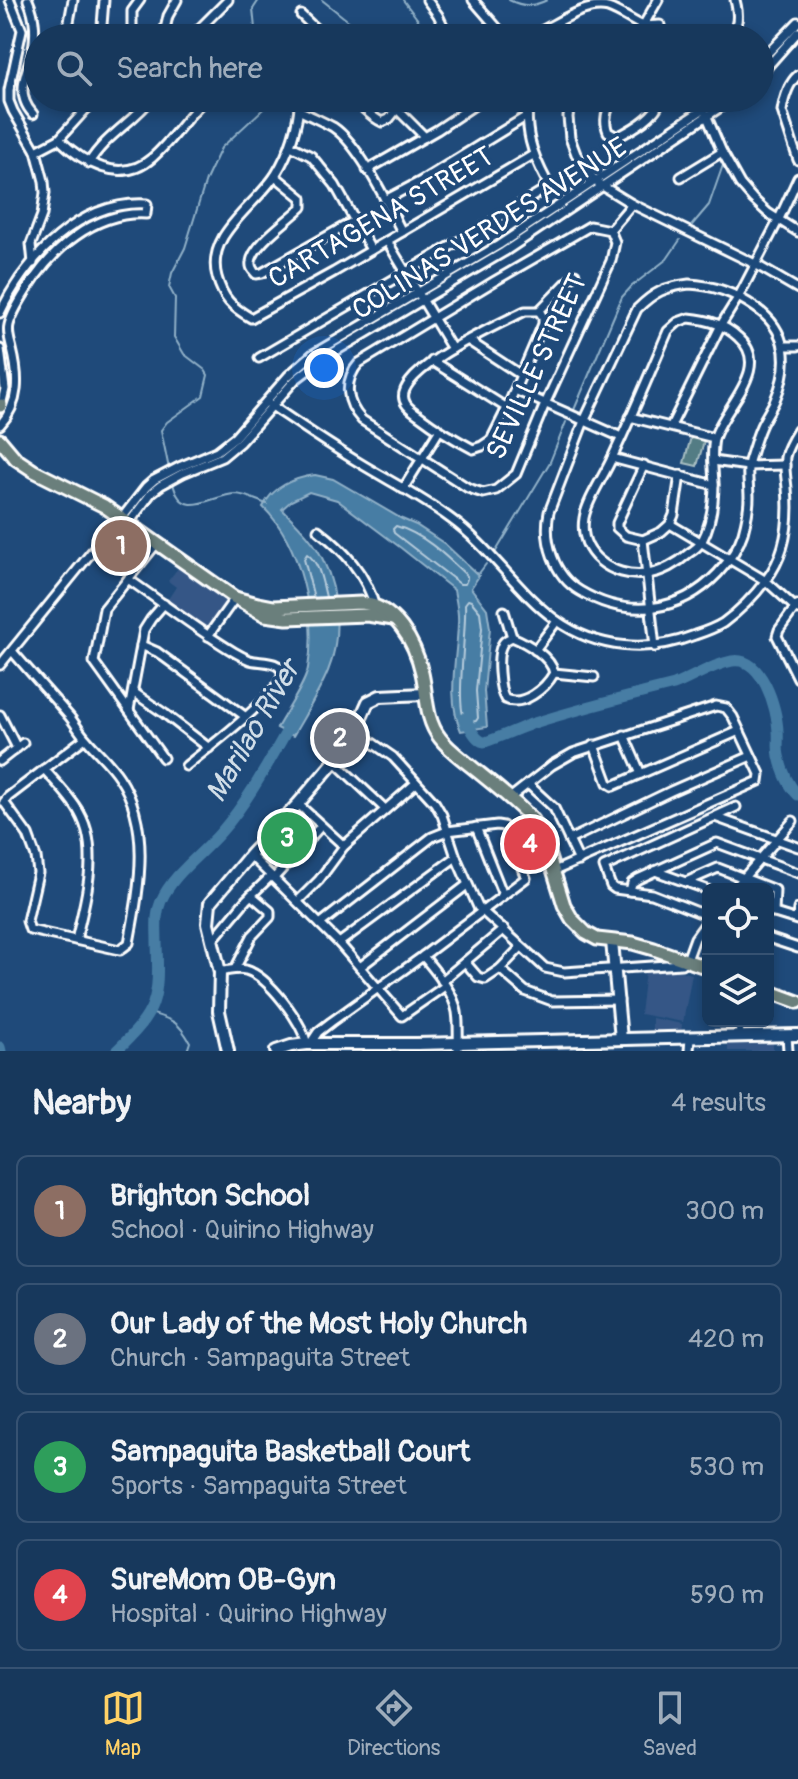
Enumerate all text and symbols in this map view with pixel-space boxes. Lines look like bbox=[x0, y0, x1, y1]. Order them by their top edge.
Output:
search box bbox=[24, 24, 774, 112]
icon: search bbox=[52, 46, 96, 90]
text: Search here bbox=[116, 50, 263, 87]
street label: COLINAS VERDES AVENUE bbox=[346, 130, 634, 328]
street label: CARTAGENA STREET bbox=[262, 139, 500, 297]
street label: SEVILLE STREET bbox=[479, 269, 595, 465]
your location bbox=[304, 348, 344, 388]
pin: 1 bbox=[95, 516, 147, 576]
water label: Marilao River bbox=[197, 651, 310, 809]
pin: 2 bbox=[314, 708, 366, 768]
pin: 3 bbox=[261, 808, 313, 868]
pin: 4 bbox=[504, 814, 556, 874]
map controls bbox=[702, 883, 774, 1027]
button: locate bbox=[702, 883, 774, 955]
button: layers bbox=[702, 955, 774, 1027]
text: Nearby bbox=[32, 1082, 131, 1125]
text: 4 results bbox=[671, 1087, 766, 1119]
text: Brighton School bbox=[110, 1177, 310, 1214]
text: 1 bbox=[55, 1195, 65, 1227]
text: 300 m bbox=[685, 1195, 764, 1227]
text: School · Quirino Highway bbox=[110, 1214, 374, 1246]
text: Our Lady of the Most Holy Church bbox=[110, 1305, 527, 1342]
text: 2 bbox=[53, 1323, 67, 1355]
text: 420 m bbox=[688, 1323, 764, 1355]
text: Church · Sampaguita Street bbox=[110, 1342, 410, 1374]
text: Sampaguita Basketball Court bbox=[110, 1433, 470, 1470]
text: 3 bbox=[53, 1451, 67, 1483]
text: 530 m bbox=[689, 1451, 764, 1483]
text: Sports · Sampaguita Street bbox=[110, 1470, 407, 1502]
text: SureMom OB-Gyn bbox=[110, 1561, 336, 1598]
text: 4 bbox=[52, 1579, 68, 1611]
text: 590 m bbox=[690, 1579, 764, 1611]
text: Hospital · Quirino Highway bbox=[110, 1598, 387, 1630]
tab: Map bbox=[101, 1686, 145, 1762]
tab: Directions bbox=[347, 1686, 440, 1762]
tab: Saved bbox=[642, 1686, 697, 1762]

